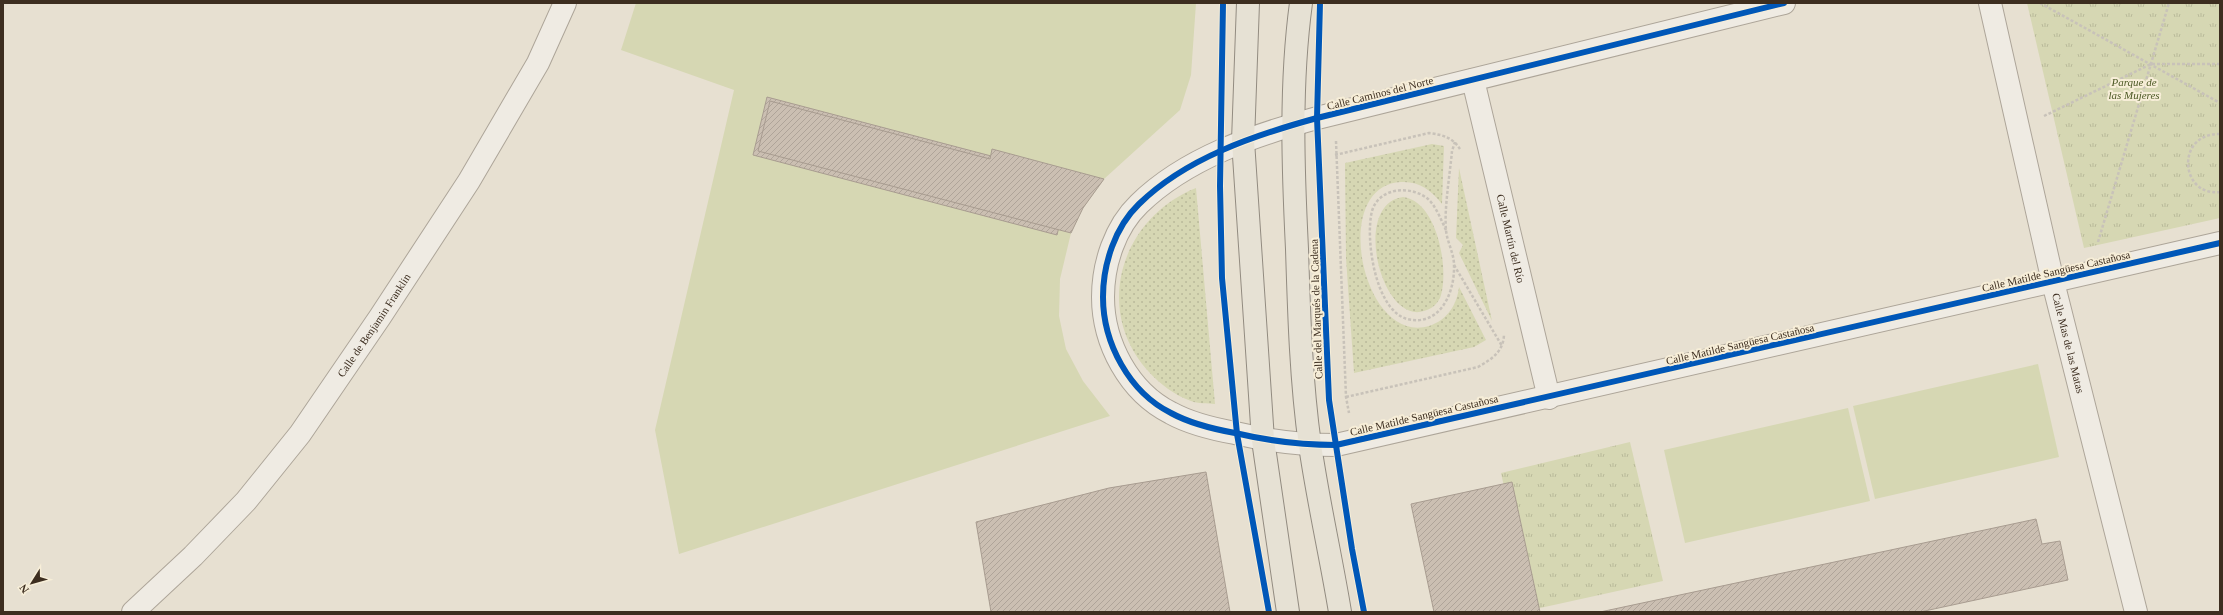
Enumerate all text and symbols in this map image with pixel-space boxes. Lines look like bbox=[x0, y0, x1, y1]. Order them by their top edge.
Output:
street label: Calle Caminos del Norte bbox=[1326, 74, 1434, 112]
park label: Parque de las Mujeres bbox=[2108, 76, 2160, 101]
street label: Calle Martín del Río bbox=[1494, 193, 1527, 285]
street label: Calle del Marqués de la Cadena bbox=[1308, 239, 1324, 379]
street label: Calle Matilde Sangüesa Castañosa bbox=[1981, 248, 2131, 294]
street label: Calle de Benjamin Franklin bbox=[335, 271, 413, 379]
street label: Calle Mas de las Matas bbox=[2050, 292, 2087, 394]
street label: Calle Matilde Sangüesa Castañosa bbox=[1665, 321, 1815, 367]
street label: Calle Matilde Sangüesa Castañosa bbox=[1349, 392, 1499, 438]
north arrow bbox=[12, 563, 52, 603]
text: N bbox=[17, 582, 31, 596]

